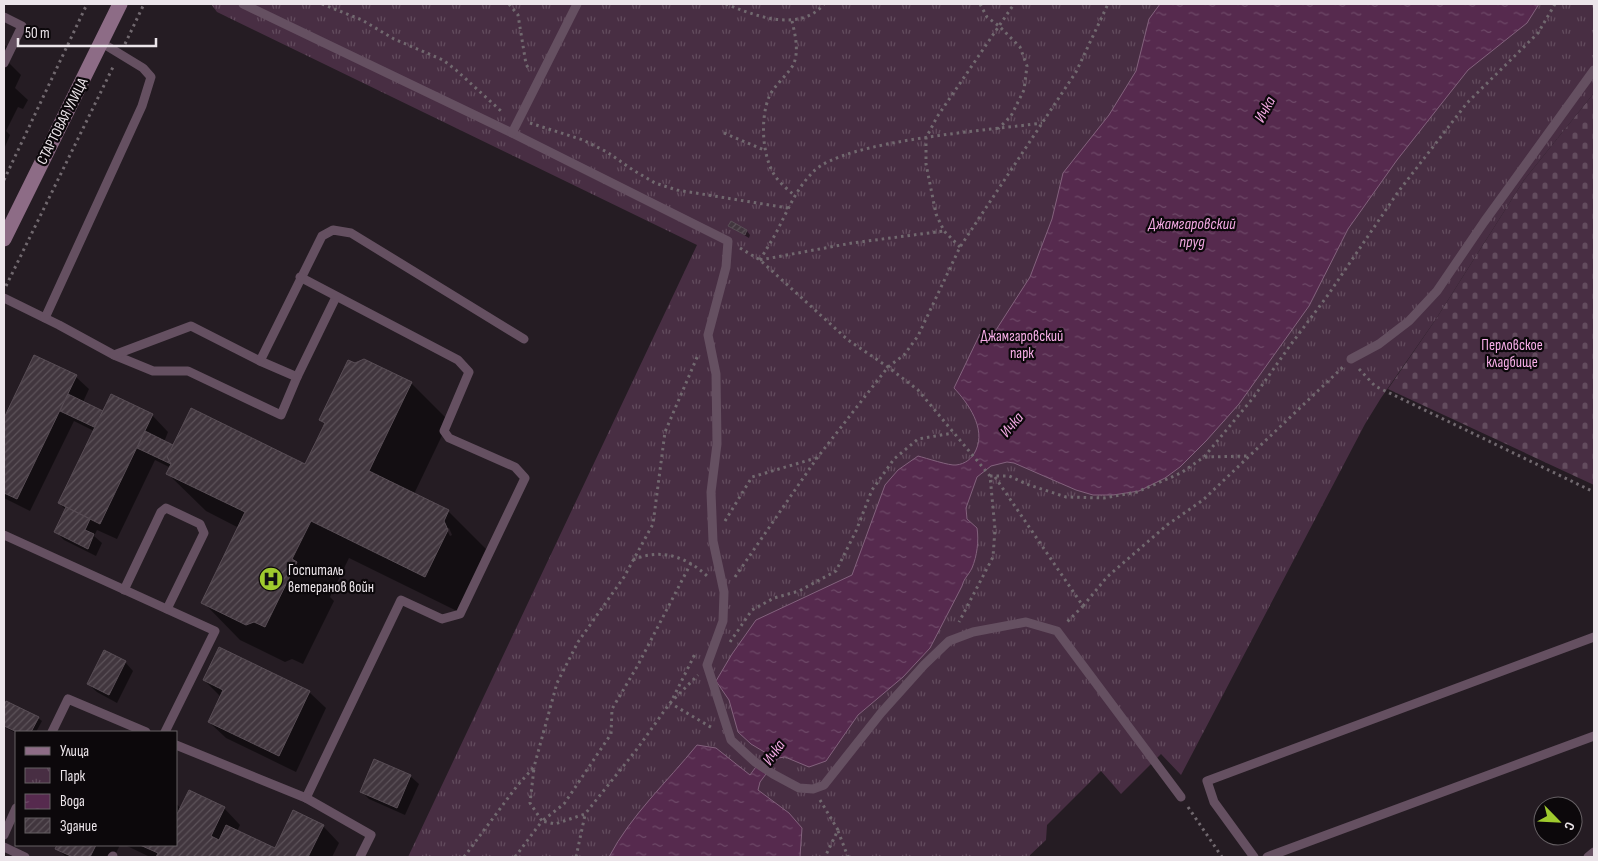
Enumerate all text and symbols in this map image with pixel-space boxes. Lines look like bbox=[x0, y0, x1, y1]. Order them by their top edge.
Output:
scale bar bbox=[18, 15, 155, 47]
text: 50 m bbox=[25, 24, 50, 43]
street label: СТАРТОВАЯ УЛИЦА bbox=[32, 74, 93, 168]
water label: Ичка bbox=[1251, 93, 1280, 126]
water label: Джамгаровский пруд bbox=[1147, 215, 1236, 252]
park label: Джамгаровский парк bbox=[981, 327, 1063, 363]
park label: Перловское кладбище bbox=[1481, 336, 1543, 372]
water label: Ичка bbox=[996, 408, 1028, 441]
place label: Госпиталь ветеранов войн bbox=[288, 561, 374, 597]
hospital icon: Госпиталь ветеранов войн bbox=[258, 566, 284, 592]
legend bbox=[15, 731, 178, 846]
water label: Ичка bbox=[759, 736, 790, 769]
text: Улица bbox=[60, 742, 89, 761]
text: Парк bbox=[60, 767, 86, 786]
text: Вода bbox=[60, 792, 85, 811]
north arrow bbox=[1533, 796, 1583, 846]
text: Здание bbox=[60, 817, 97, 836]
text: С bbox=[1560, 819, 1579, 833]

